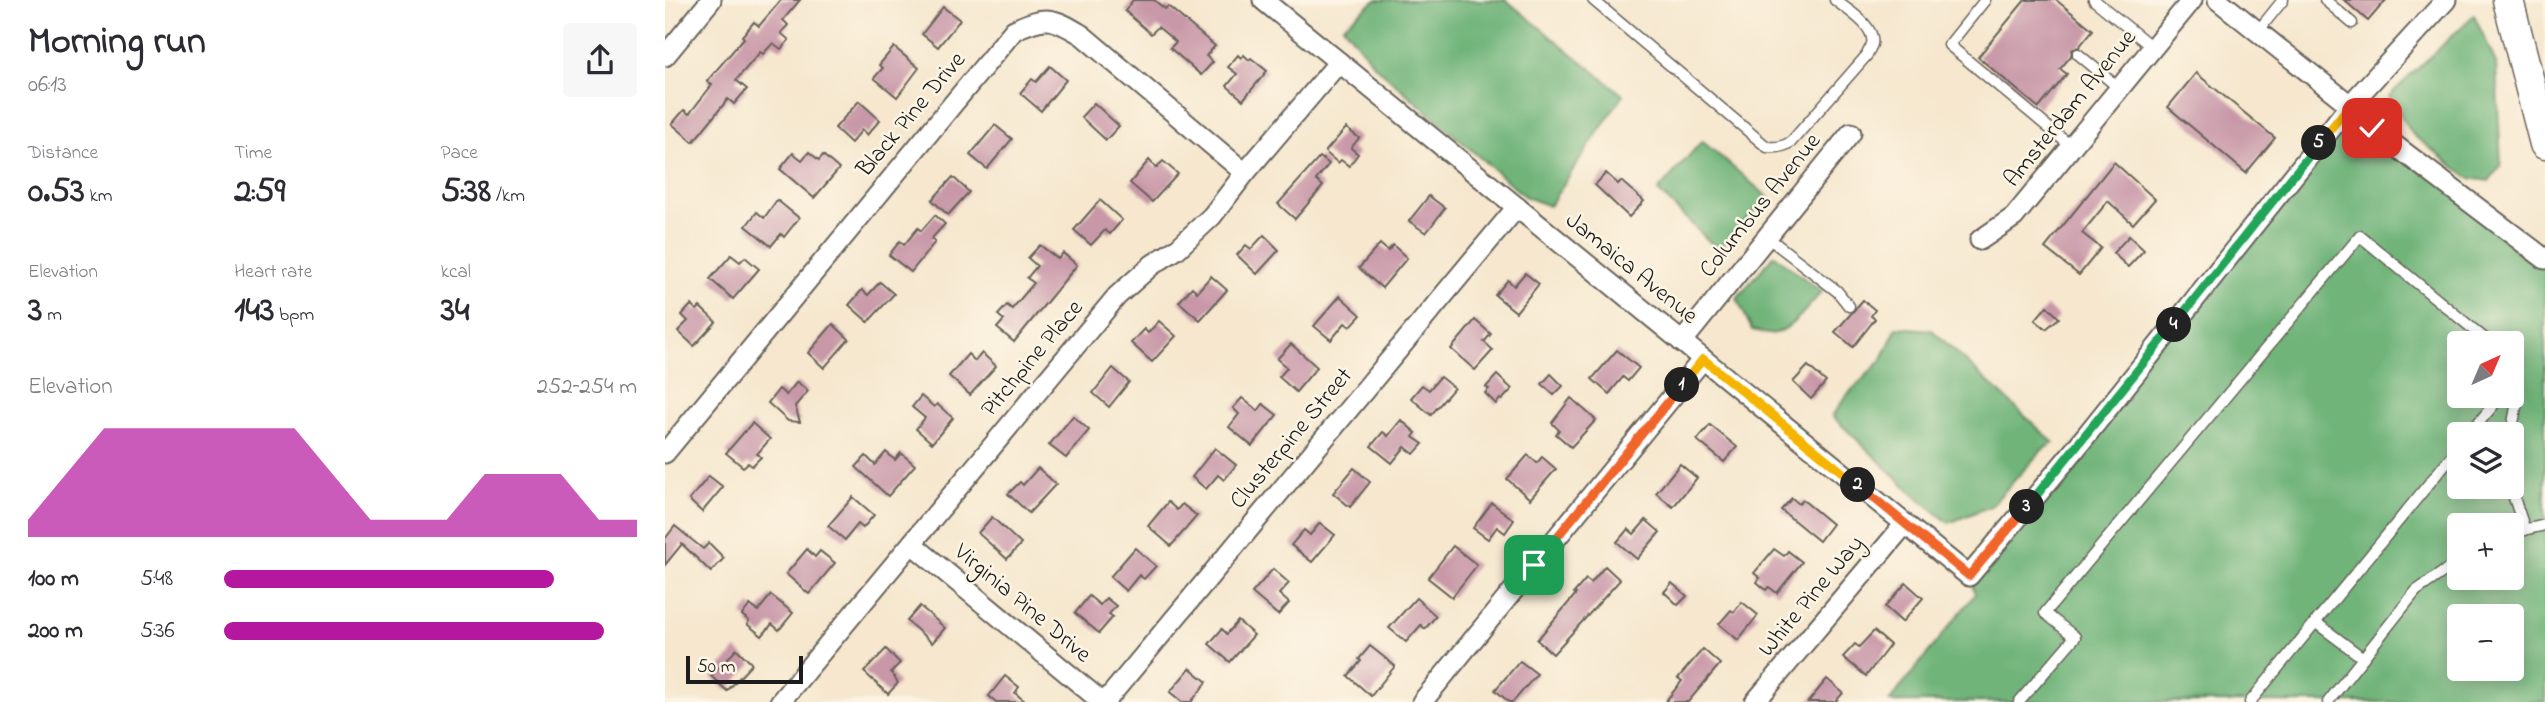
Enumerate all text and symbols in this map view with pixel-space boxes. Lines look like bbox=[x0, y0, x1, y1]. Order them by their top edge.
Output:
text: Morning run bbox=[28, 15, 206, 71]
street label: Amsterdam Avenue bbox=[1996, 22, 2146, 196]
button: share bbox=[563, 23, 637, 97]
street label: Black Pine Drive bbox=[848, 44, 975, 186]
text: 06:13 bbox=[28, 69, 67, 102]
pin bbox=[2342, 98, 2402, 158]
icon: check bbox=[2353, 109, 2391, 147]
pin: 5 bbox=[2301, 125, 2337, 160]
street label: Columbus Avenue bbox=[1692, 126, 1831, 286]
text: 5 bbox=[2313, 129, 2324, 156]
text: Distance bbox=[28, 140, 98, 167]
text: Time bbox=[234, 140, 272, 167]
text: Pace bbox=[441, 140, 478, 167]
text: 0.53 bbox=[28, 167, 85, 218]
text: 2:59 bbox=[234, 167, 285, 218]
text: 5:38 bbox=[441, 167, 491, 218]
text: km bbox=[85, 183, 113, 210]
text: /km bbox=[491, 183, 525, 210]
street label: Jamaica Avenue bbox=[1557, 204, 1705, 334]
text: Elevation bbox=[28, 259, 98, 286]
text: Heart rate bbox=[234, 259, 312, 286]
text: kcal bbox=[441, 259, 471, 286]
text: 3 bbox=[28, 286, 42, 337]
text: 143 bbox=[234, 286, 274, 337]
text: 34 bbox=[441, 286, 470, 337]
street label: Pitchpine Place bbox=[973, 293, 1093, 425]
text: m bbox=[42, 302, 62, 329]
text: bpm bbox=[274, 302, 314, 329]
pin: 4 bbox=[2157, 308, 2191, 342]
text: 4 bbox=[2170, 311, 2177, 338]
north arrow bbox=[2447, 331, 2523, 408]
map controls bbox=[2447, 331, 2524, 681]
street label: Clusterpine Street bbox=[1222, 360, 1362, 518]
pin: 1 bbox=[1665, 368, 1699, 402]
text: Elevation bbox=[28, 371, 113, 404]
text: 252–254 m bbox=[537, 371, 637, 404]
text: 1 bbox=[1678, 371, 1685, 398]
button: layers bbox=[2447, 422, 2524, 499]
pin: 2 bbox=[1841, 468, 1875, 503]
text: 2 bbox=[1853, 471, 1862, 498]
pin: 3 bbox=[2009, 490, 2045, 524]
text: 3 bbox=[2023, 493, 2030, 520]
button: + bbox=[2447, 513, 2524, 590]
street label: White Pine Way bbox=[1751, 529, 1874, 666]
street label: Virginia Pine Drive bbox=[945, 535, 1099, 672]
pin bbox=[1504, 535, 1564, 595]
icon: arrive bbox=[1515, 546, 1553, 584]
text: 100 m bbox=[28, 563, 79, 596]
text: 5:48 bbox=[140, 563, 173, 596]
button: − bbox=[2447, 604, 2524, 681]
text: 200 m bbox=[28, 615, 83, 648]
text: 5:36 bbox=[140, 615, 175, 648]
scale bar bbox=[686, 653, 803, 685]
text: 50 m bbox=[697, 654, 736, 681]

